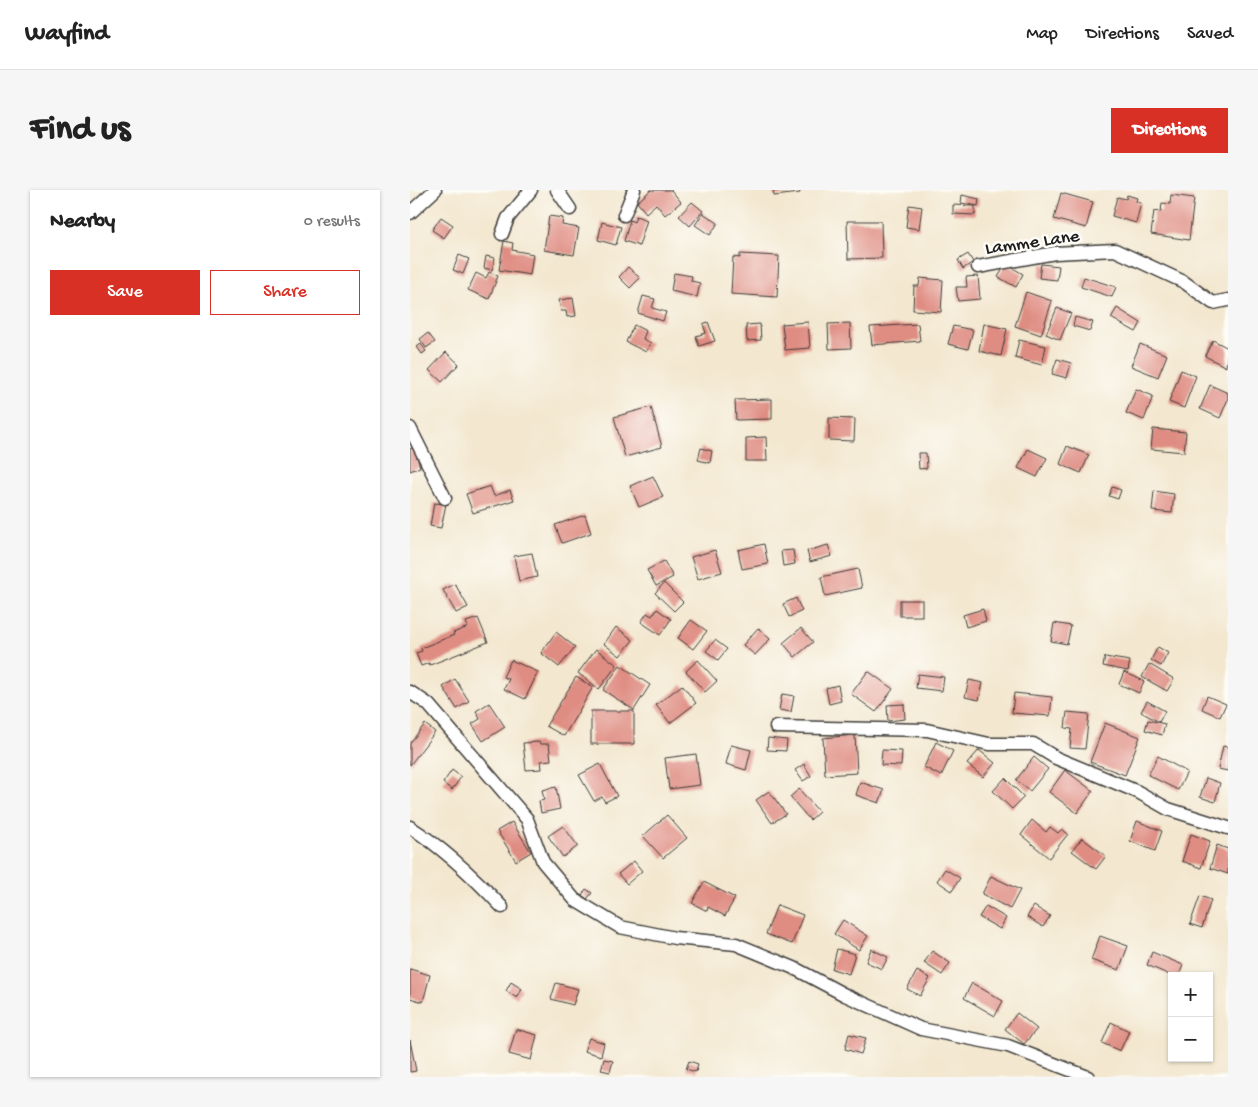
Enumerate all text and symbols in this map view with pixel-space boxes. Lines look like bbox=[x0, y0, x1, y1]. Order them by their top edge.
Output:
text: Wayfind bbox=[25, 20, 109, 49]
text: Map bbox=[1026, 24, 1058, 45]
text: Directions bbox=[1086, 24, 1159, 45]
text: Saved bbox=[1187, 24, 1233, 45]
button: Directions bbox=[1111, 108, 1228, 153]
text: Find us bbox=[30, 110, 130, 151]
text: Nearby bbox=[50, 210, 115, 235]
text: 0 results bbox=[304, 213, 360, 232]
street label: Lamme Lane bbox=[984, 225, 1081, 261]
button: Save bbox=[50, 270, 200, 315]
button: Share bbox=[210, 270, 360, 315]
map controls bbox=[1168, 972, 1213, 1062]
button: + bbox=[1168, 972, 1213, 1017]
button: − bbox=[1168, 1017, 1213, 1062]

